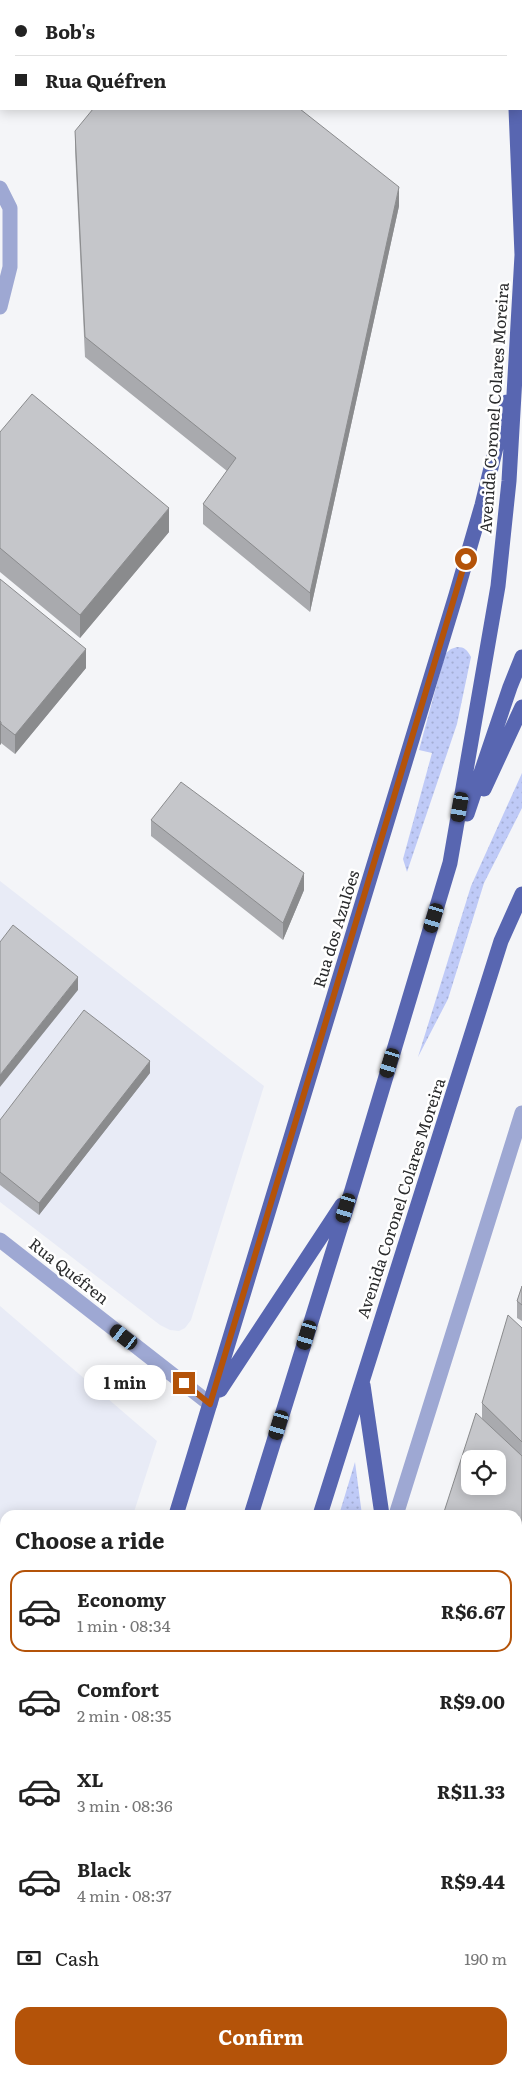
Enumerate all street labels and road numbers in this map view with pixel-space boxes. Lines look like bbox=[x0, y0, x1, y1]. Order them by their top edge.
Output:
street label: Avenida Coronel Colares Moreira bbox=[472, 281, 514, 534]
street label: Rua dos Azulões bbox=[306, 867, 364, 990]
street label: Avenida Coronel Colares Moreira bbox=[350, 1074, 450, 1321]
street label: Rua Quéfren bbox=[24, 1231, 115, 1309]

